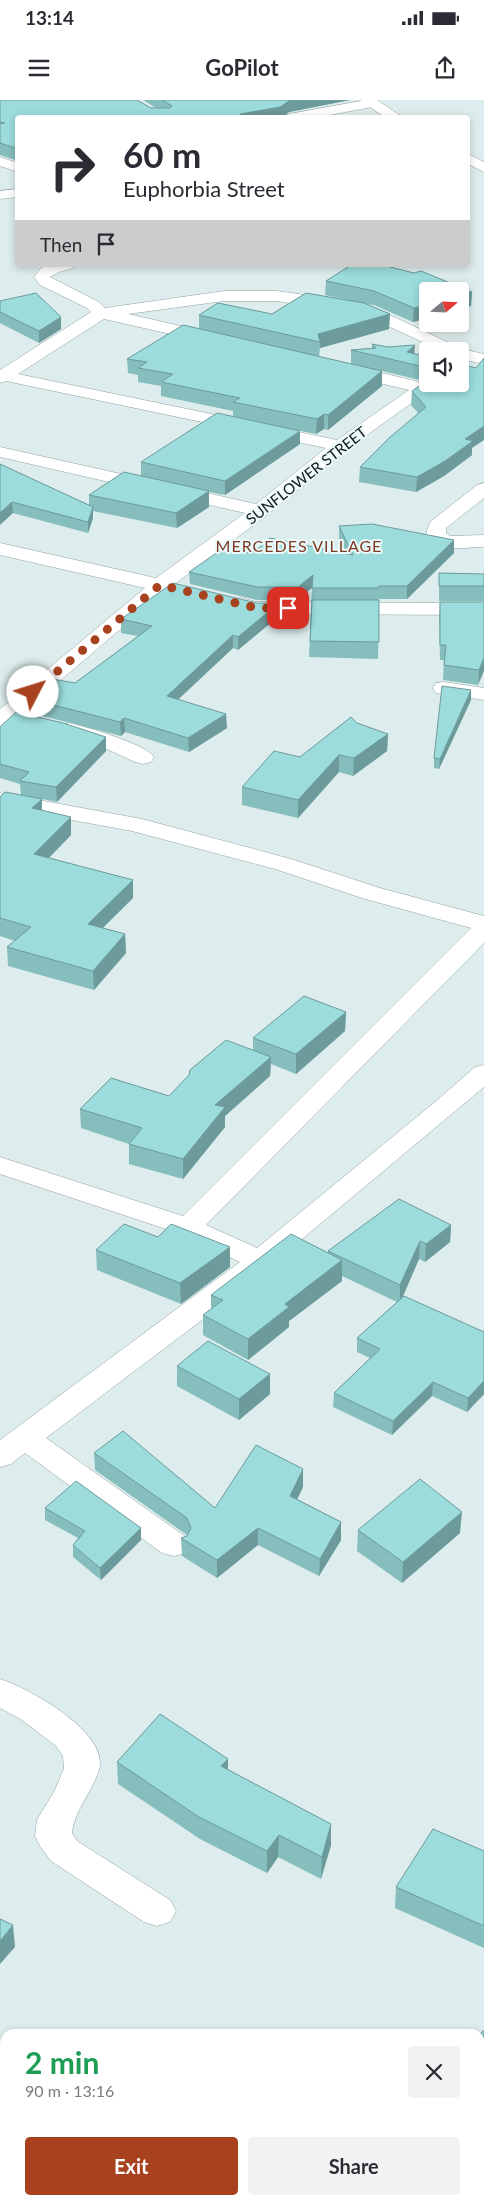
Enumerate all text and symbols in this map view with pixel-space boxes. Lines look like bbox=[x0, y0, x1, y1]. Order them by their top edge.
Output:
text: 13:14 bbox=[25, 6, 74, 29]
icon: menu bbox=[25, 54, 53, 82]
text: GoPilot bbox=[205, 54, 279, 81]
icon: share bbox=[431, 54, 459, 82]
text: 60 m bbox=[123, 133, 201, 175]
icon: right bbox=[40, 135, 105, 200]
text: Euphorbia Street bbox=[123, 175, 285, 202]
icon: arrive bbox=[92, 230, 120, 258]
text: Then bbox=[40, 233, 82, 256]
north arrow bbox=[419, 282, 469, 332]
map controls bbox=[419, 282, 469, 392]
button: sound bbox=[419, 342, 469, 392]
street label: SUNFLOWER STREET bbox=[242, 422, 370, 528]
district label: MERCEDES VILLAGE bbox=[216, 536, 382, 555]
pin bbox=[267, 587, 309, 629]
icon: arrive bbox=[274, 594, 302, 622]
position arrow bbox=[6, 665, 58, 717]
text: 2 min bbox=[25, 2044, 99, 2080]
button: close bbox=[408, 2046, 460, 2098]
text: 90 m · 13:16 bbox=[25, 2081, 114, 2100]
button: Exit bbox=[25, 2137, 238, 2195]
button: Share bbox=[248, 2137, 460, 2195]

